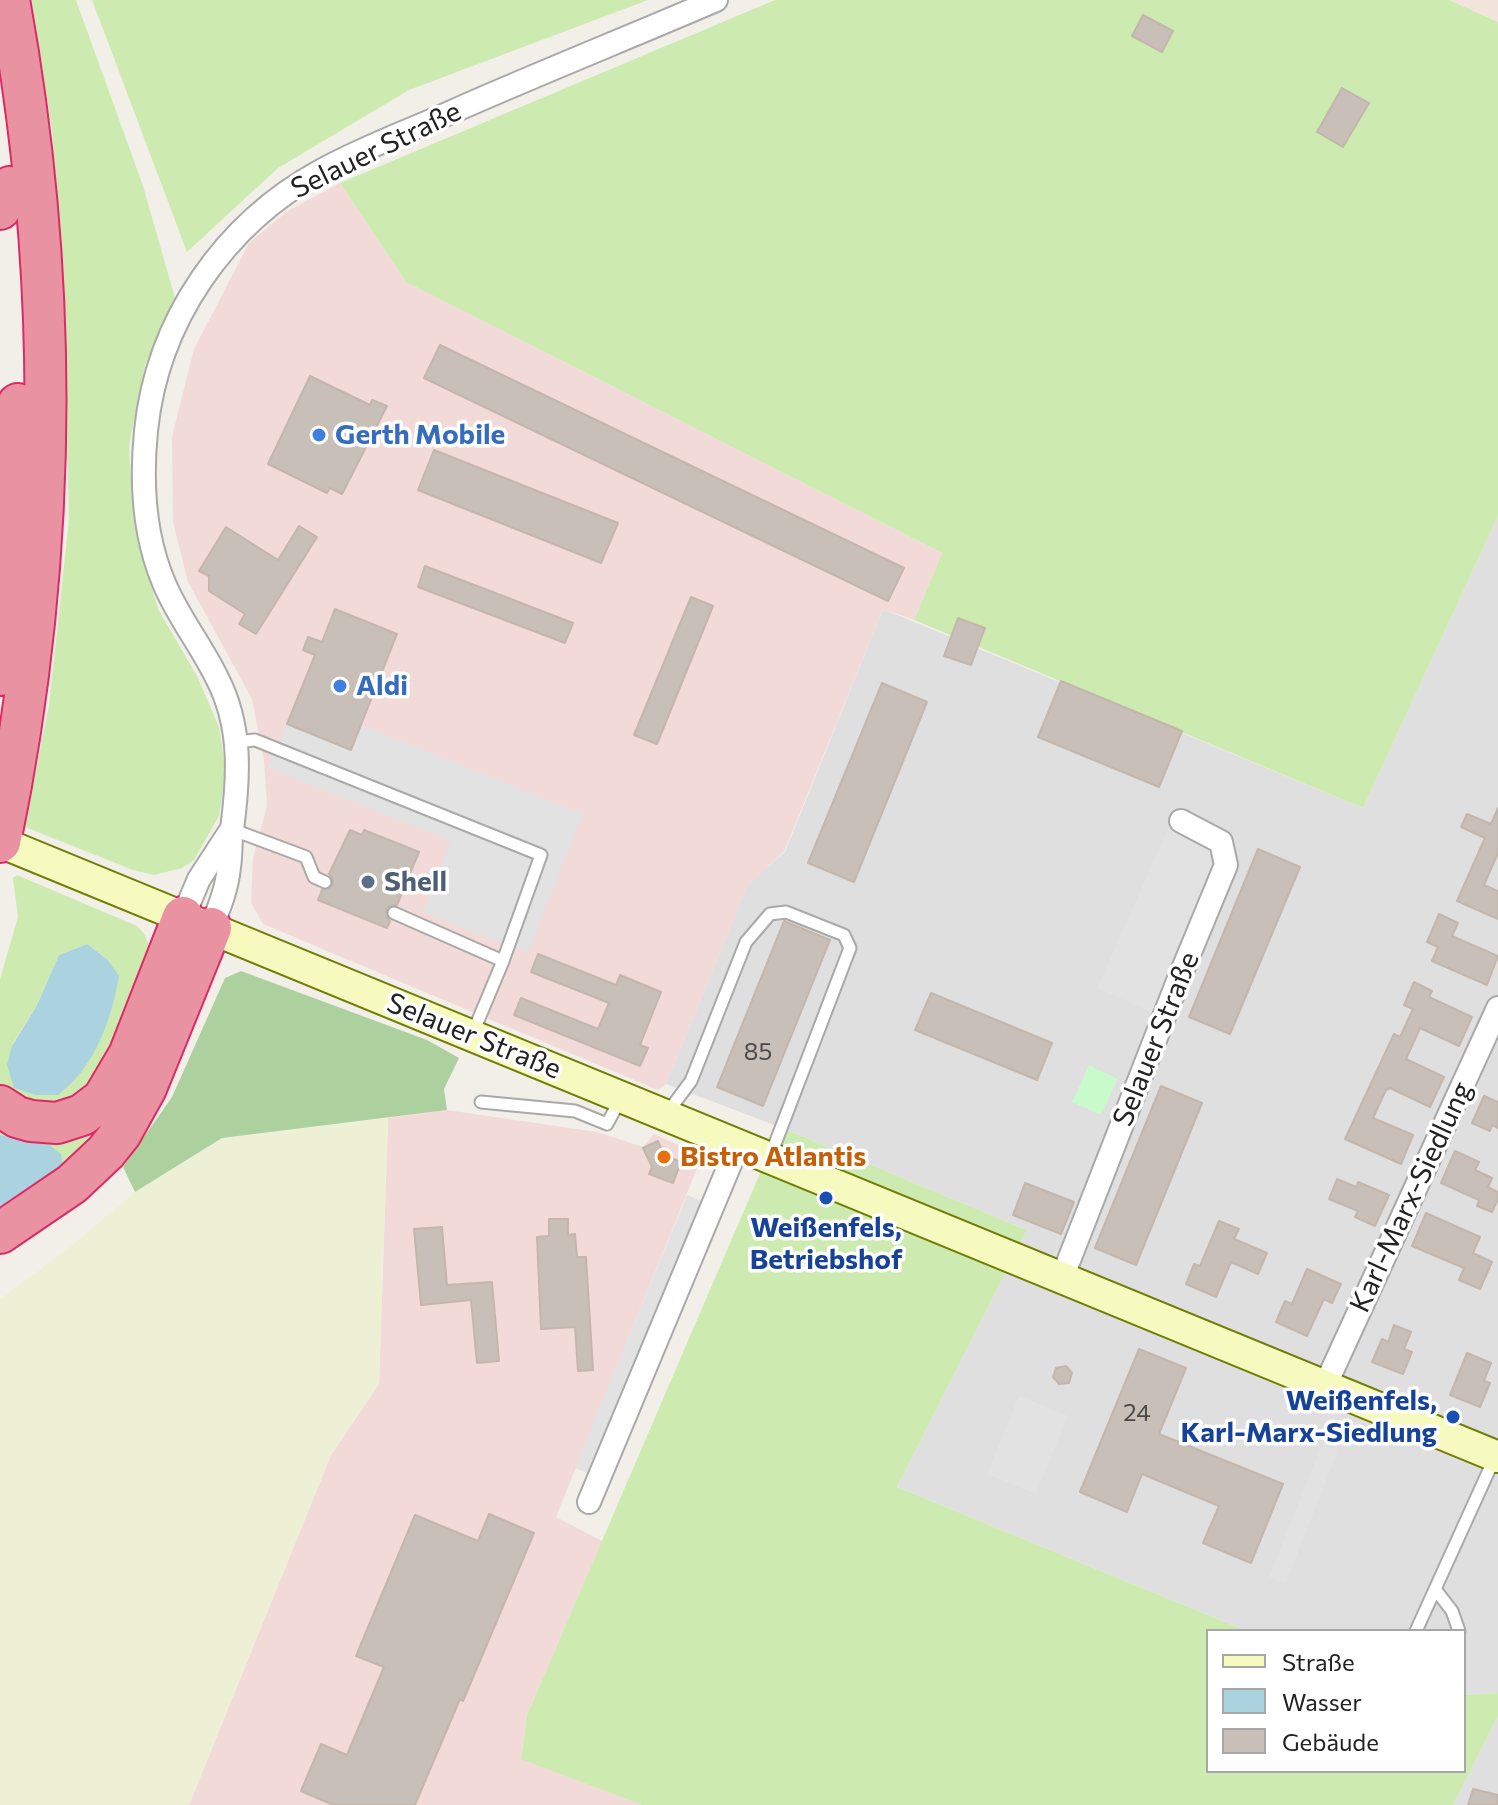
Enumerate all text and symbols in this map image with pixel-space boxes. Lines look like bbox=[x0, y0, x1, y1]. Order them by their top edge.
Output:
street label: Selauer Straße bbox=[286, 94, 466, 206]
place label: Gerth Mobile bbox=[335, 418, 505, 452]
marker: Gerth Mobile bbox=[310, 426, 328, 444]
place label: Aldi bbox=[356, 669, 408, 703]
marker: Aldi bbox=[331, 677, 349, 695]
place label: Shell bbox=[384, 865, 447, 899]
marker: Shell bbox=[359, 873, 377, 891]
street label: Selauer Straße bbox=[1106, 947, 1206, 1131]
street label: Selauer Straße bbox=[382, 986, 566, 1086]
house number: 85 bbox=[744, 1038, 772, 1066]
street label: Karl-Marx-Siedlung bbox=[1343, 1076, 1479, 1318]
place label: Bistro Atlantis bbox=[680, 1140, 866, 1174]
marker: Bistro Atlantis bbox=[655, 1148, 673, 1166]
marker: Weißenfels, Betriebshof bbox=[817, 1189, 835, 1207]
place label: Weißenfels, Betriebshof bbox=[750, 1211, 902, 1277]
place label: Weißenfels, Karl-Marx-Siedlung bbox=[1181, 1384, 1437, 1450]
house number: 24 bbox=[1123, 1399, 1151, 1427]
marker: Weißenfels, Karl-Marx-Siedlung bbox=[1444, 1408, 1462, 1426]
legend bbox=[1206, 1629, 1466, 1773]
text: Straße bbox=[1282, 1647, 1355, 1676]
text: Wasser bbox=[1282, 1687, 1362, 1716]
text: Gebäude bbox=[1282, 1727, 1379, 1756]

